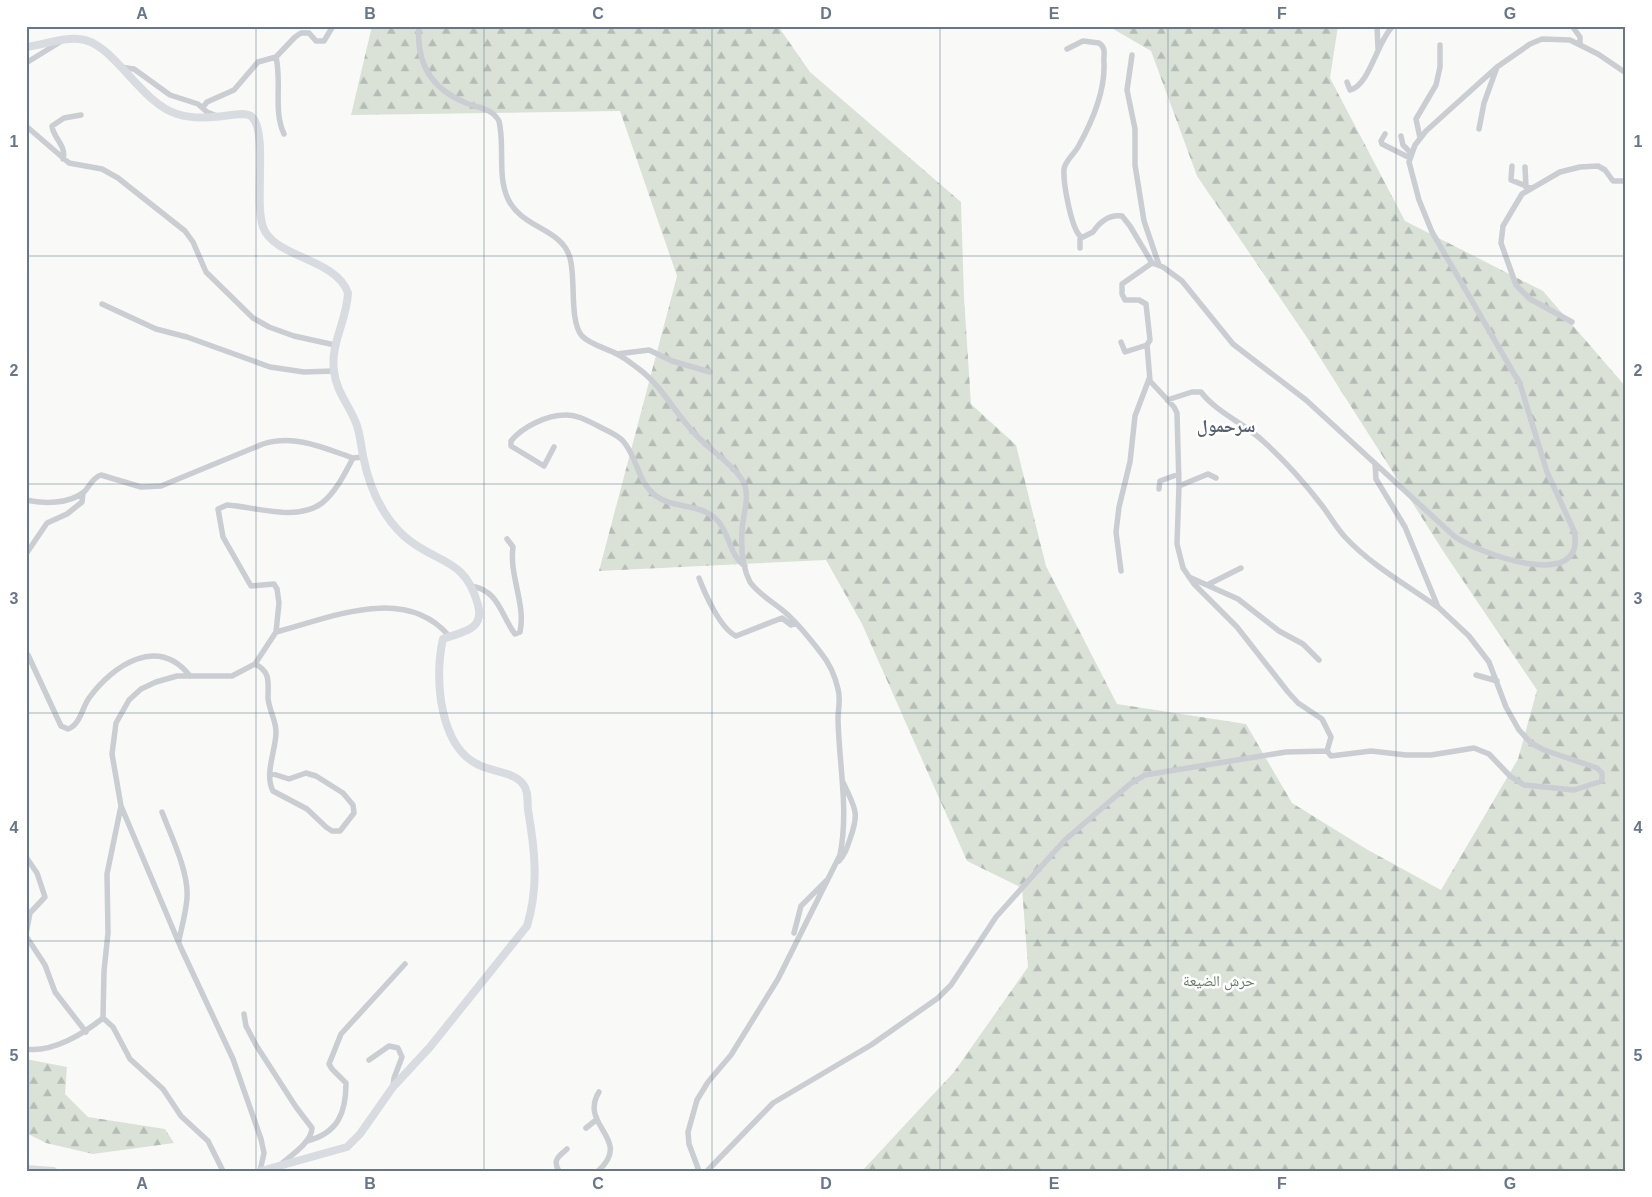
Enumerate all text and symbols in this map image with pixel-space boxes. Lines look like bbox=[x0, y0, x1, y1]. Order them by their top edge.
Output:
text: A bbox=[136, 5, 148, 22]
text: B bbox=[364, 5, 376, 22]
text: C bbox=[592, 5, 604, 22]
text: D bbox=[820, 5, 832, 22]
text: E bbox=[1049, 5, 1060, 22]
text: F bbox=[1277, 5, 1287, 22]
text: G bbox=[1504, 5, 1516, 22]
text: 1 bbox=[10, 133, 19, 150]
text: 1 bbox=[1634, 133, 1643, 150]
text: 2 bbox=[10, 362, 19, 379]
text: 2 bbox=[1634, 362, 1643, 379]
district label: سرحمول bbox=[1197, 416, 1255, 437]
text: 3 bbox=[10, 590, 19, 607]
text: 3 bbox=[1634, 590, 1643, 607]
text: 4 bbox=[10, 819, 19, 836]
text: 4 bbox=[1634, 819, 1643, 836]
park label: حرش الضيعة bbox=[1183, 972, 1255, 991]
text: 5 bbox=[10, 1047, 19, 1064]
text: 5 bbox=[1634, 1047, 1643, 1064]
text: A bbox=[136, 1175, 148, 1192]
text: B bbox=[364, 1175, 376, 1192]
text: C bbox=[592, 1175, 604, 1192]
text: D bbox=[820, 1175, 832, 1192]
text: E bbox=[1049, 1175, 1060, 1192]
text: F bbox=[1277, 1175, 1287, 1192]
text: G bbox=[1504, 1175, 1516, 1192]

